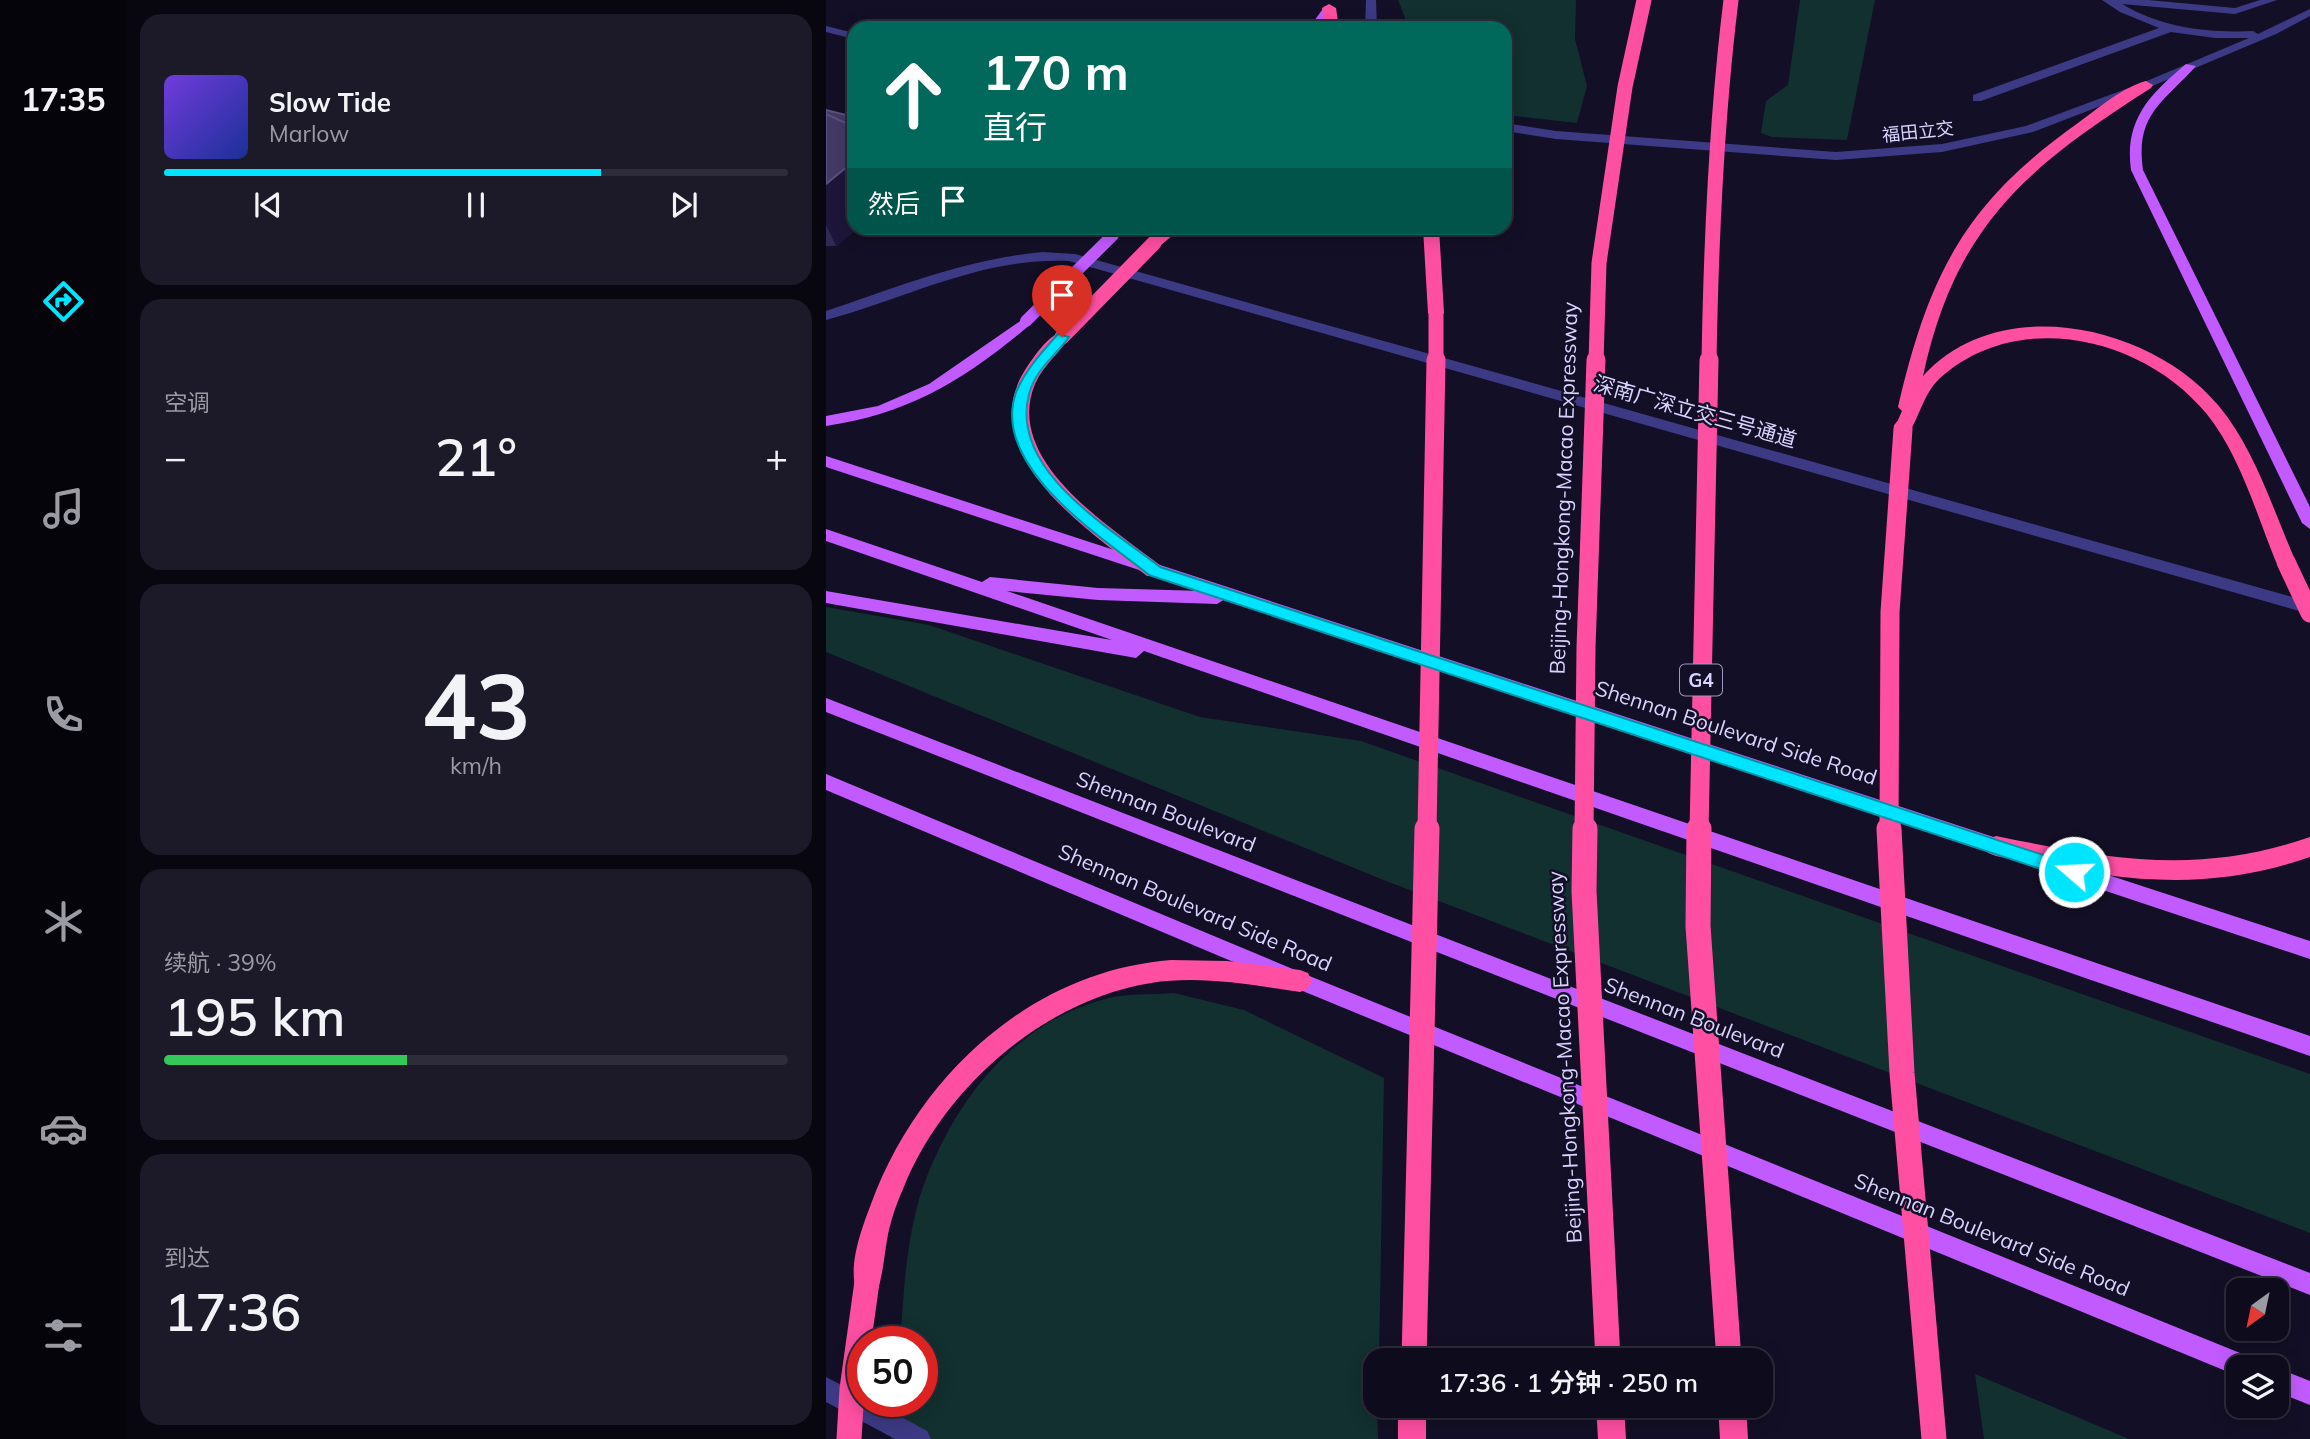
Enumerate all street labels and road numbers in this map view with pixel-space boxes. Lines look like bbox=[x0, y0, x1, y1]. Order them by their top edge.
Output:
street label: 福田立交 bbox=[1881, 116, 1955, 147]
street label: Beijing-Hongkong-Macao Expressway bbox=[1544, 301, 1582, 675]
street label: 深南广深立交三号通道 bbox=[1591, 370, 1800, 452]
road number: G4 bbox=[1680, 664, 1722, 695]
street label: Shennan Boulevard Side Road bbox=[1592, 674, 1880, 790]
street label: Shennan Boulevard bbox=[1073, 765, 1260, 857]
street label: Shennan Boulevard Side Road bbox=[1055, 838, 1336, 977]
street label: Beijing-Hongkong-Macao Expressway bbox=[1541, 870, 1587, 1244]
street label: Shennan Boulevard bbox=[1601, 971, 1788, 1063]
street label: Shennan Boulevard Side Road bbox=[1851, 1167, 2134, 1301]

